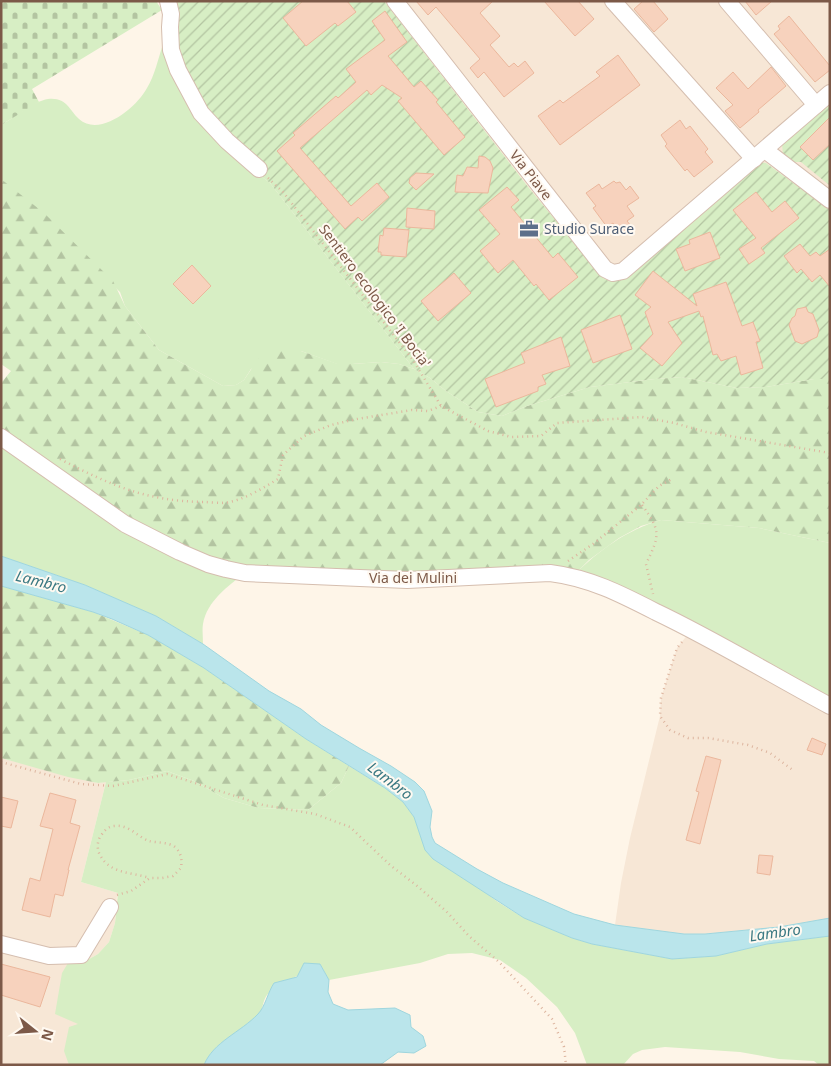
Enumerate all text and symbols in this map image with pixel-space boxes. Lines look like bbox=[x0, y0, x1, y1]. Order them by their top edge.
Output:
street label: Via Piave bbox=[506, 146, 557, 204]
office icon: Studio Surace bbox=[518, 218, 540, 240]
place label: Studio Surace bbox=[544, 219, 634, 238]
street label: Sentiero ecologico 'I Bocia' bbox=[315, 220, 436, 371]
water label: Lambro bbox=[14, 565, 69, 597]
street label: Via dei Mulini bbox=[369, 568, 457, 587]
water label: Lambro bbox=[364, 757, 417, 804]
water label: Lambro bbox=[748, 919, 802, 946]
north arrow bbox=[10, 1006, 60, 1056]
text: N bbox=[37, 1027, 59, 1043]

